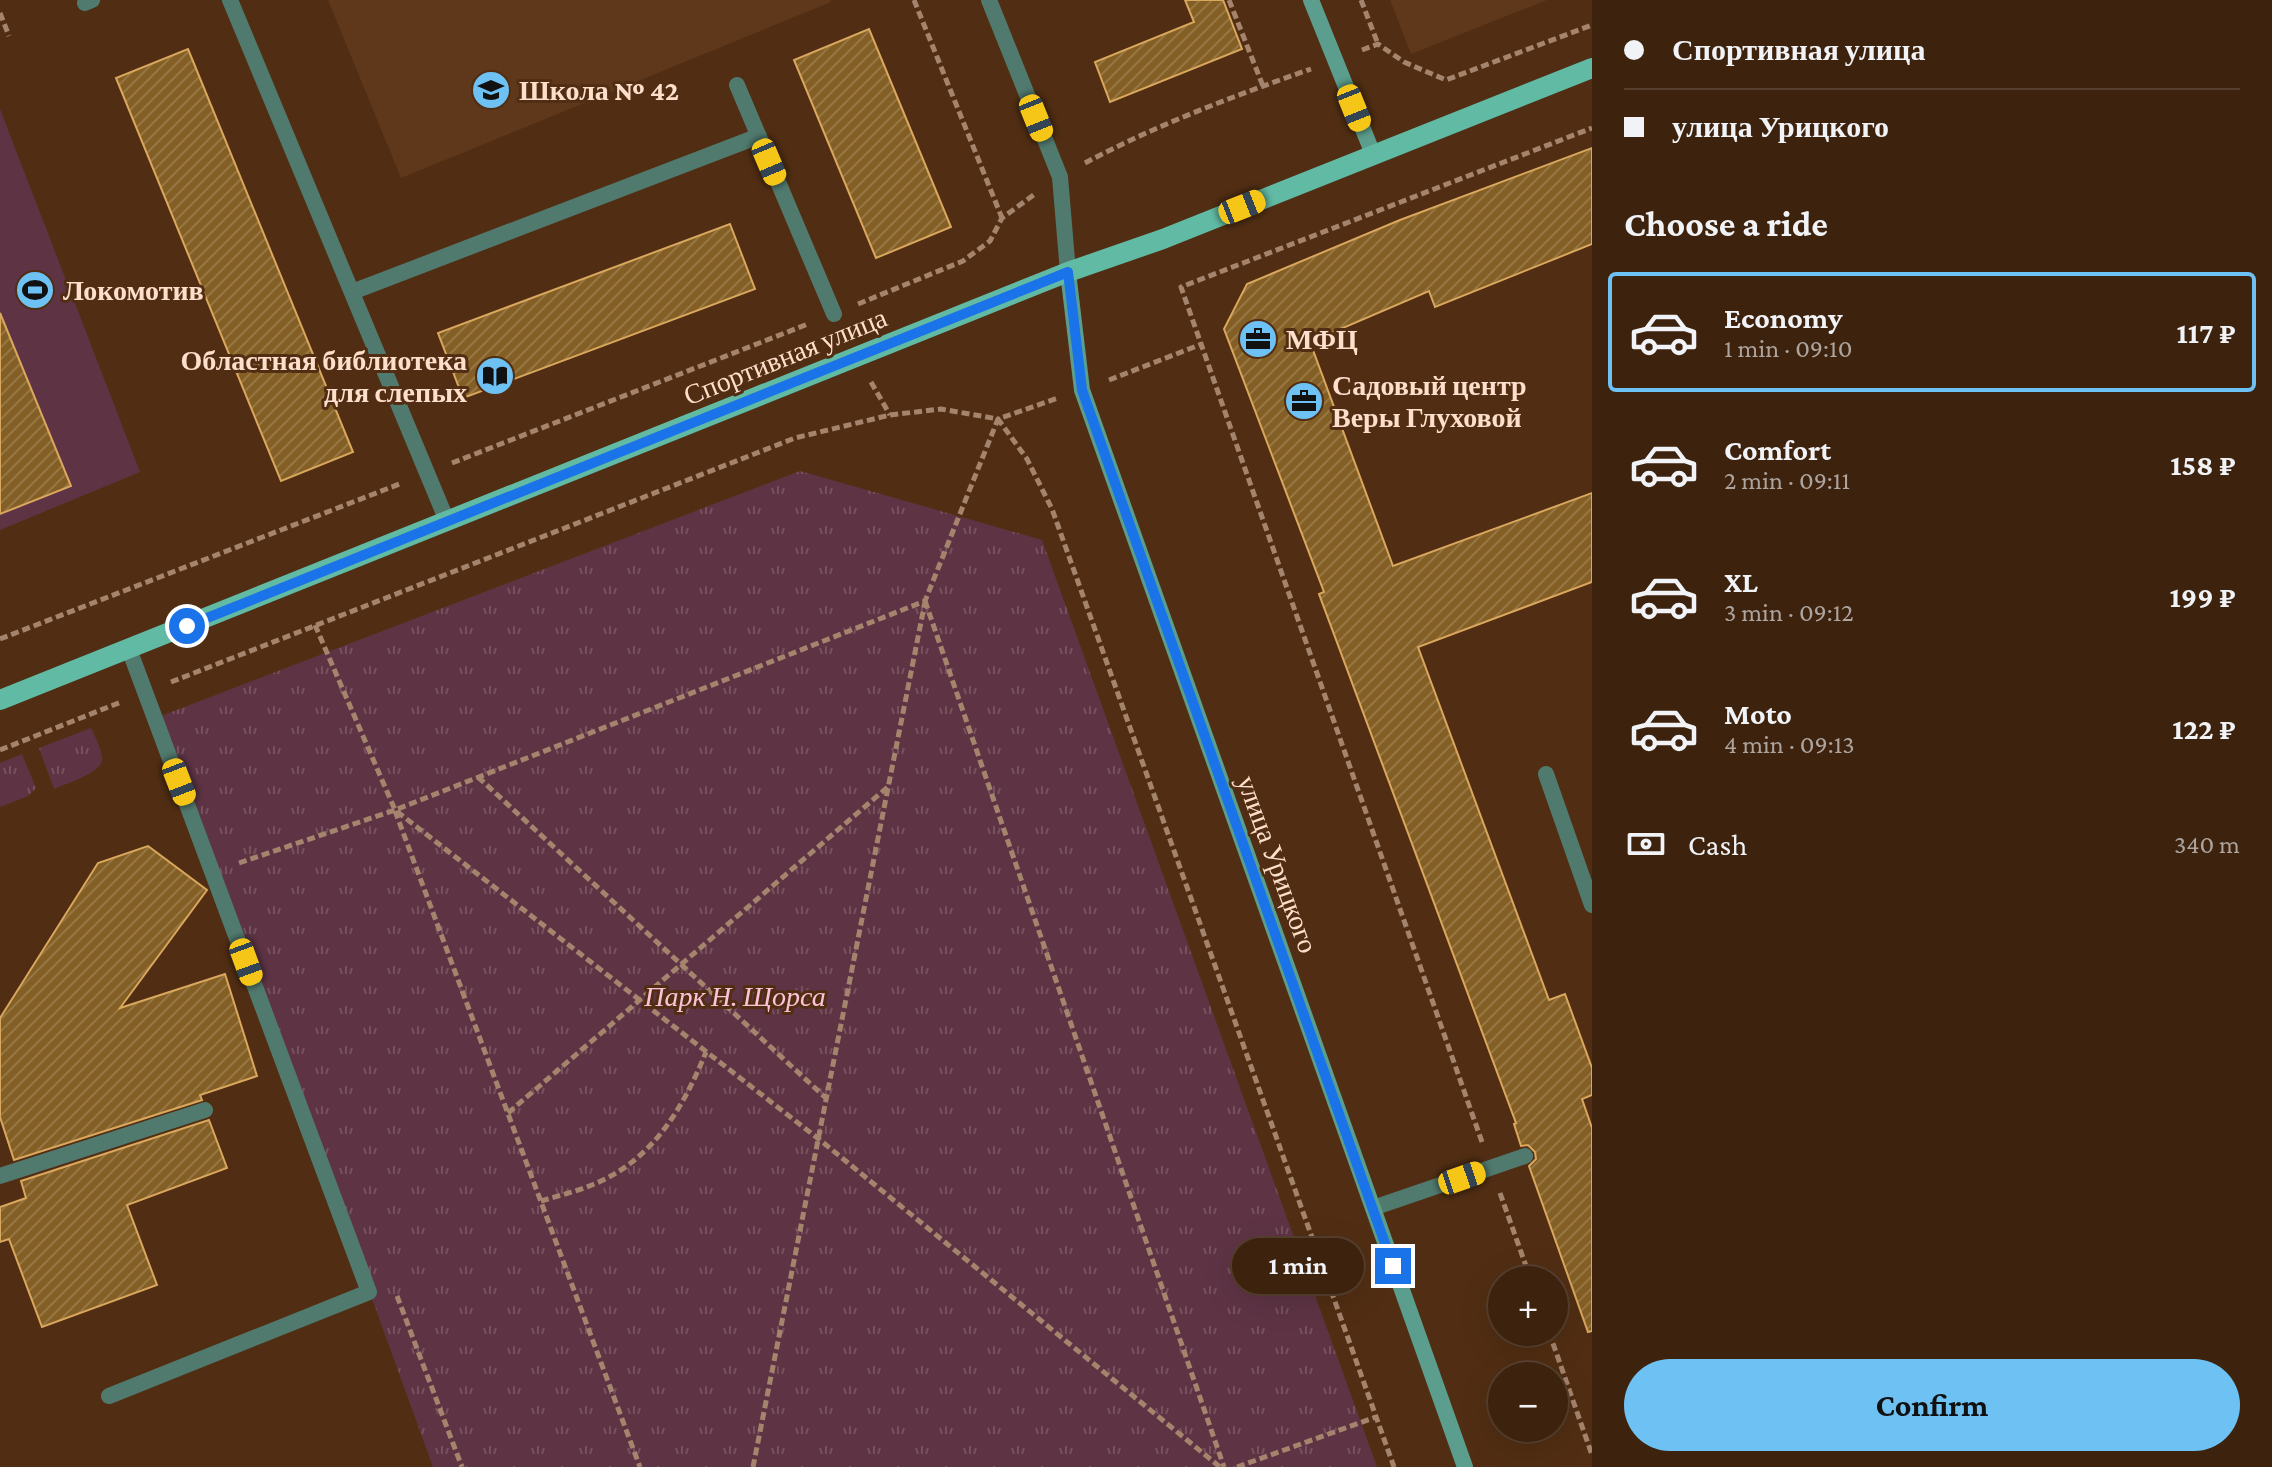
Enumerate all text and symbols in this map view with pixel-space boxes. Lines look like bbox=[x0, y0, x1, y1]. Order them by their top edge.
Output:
text: Спортивная улица bbox=[1672, 33, 1925, 66]
school or university icon: Школа № 42 bbox=[470, 69, 512, 111]
place label: Школа № 42 bbox=[519, 75, 679, 106]
car bbox=[1334, 81, 1374, 135]
car bbox=[1016, 91, 1056, 145]
text: улица Урицкого bbox=[1672, 110, 1889, 143]
car bbox=[749, 135, 789, 189]
car bbox=[1215, 187, 1269, 227]
text: Choose a ride bbox=[1624, 204, 1828, 244]
sports icon: Локомотив bbox=[14, 269, 56, 311]
place label: Локомотив bbox=[63, 275, 204, 306]
icon: car bbox=[1628, 296, 1700, 368]
street label: Спортивная улица bbox=[679, 301, 892, 411]
text: Economy bbox=[1724, 301, 1843, 334]
text: 117 ₽ bbox=[2177, 316, 2236, 349]
office icon: МФЦ bbox=[1237, 318, 1279, 360]
place label: МФЦ bbox=[1286, 324, 1358, 355]
text: 1 min · 09:10 bbox=[1724, 334, 1852, 363]
place label: Областная библиотека для слепых bbox=[181, 345, 467, 408]
library icon: Областная библиотека для слепых bbox=[474, 355, 516, 397]
place label: Садовый центр Веры Глуховой bbox=[1332, 370, 1527, 433]
office icon: Садовый центр Веры Глуховой bbox=[1283, 380, 1325, 422]
icon: car bbox=[1628, 428, 1700, 500]
text: Comfort bbox=[1724, 433, 1831, 466]
text: 158 ₽ bbox=[2170, 448, 2236, 481]
text: 2 min · 09:11 bbox=[1724, 466, 1850, 495]
icon: car bbox=[1628, 560, 1700, 632]
text: XL bbox=[1724, 565, 1758, 598]
text: 199 ₽ bbox=[2170, 580, 2236, 613]
text: 3 min · 09:12 bbox=[1724, 598, 1854, 627]
route start bbox=[169, 608, 205, 644]
icon: car bbox=[1628, 692, 1700, 764]
text: Moto bbox=[1724, 697, 1792, 730]
text: 122 ₽ bbox=[2172, 712, 2236, 745]
text: 4 min · 09:13 bbox=[1724, 730, 1855, 759]
car bbox=[159, 755, 199, 809]
street label: улица Урицкого bbox=[1231, 771, 1324, 957]
icon: cash bbox=[1624, 822, 1668, 866]
text: Cash bbox=[1688, 828, 1747, 861]
text: 340 m bbox=[2174, 830, 2240, 859]
car bbox=[227, 935, 265, 989]
park label: Парк Н. Щорса bbox=[643, 981, 826, 1012]
car bbox=[1435, 1159, 1489, 1197]
callout: 1 min bbox=[1233, 1238, 1365, 1294]
route end bbox=[1375, 1248, 1411, 1284]
text: 1 min bbox=[1268, 1251, 1328, 1280]
map controls bbox=[1488, 1266, 1568, 1442]
button: + bbox=[1488, 1266, 1568, 1346]
button: Confirm bbox=[1624, 1359, 2240, 1451]
button: − bbox=[1488, 1362, 1568, 1442]

